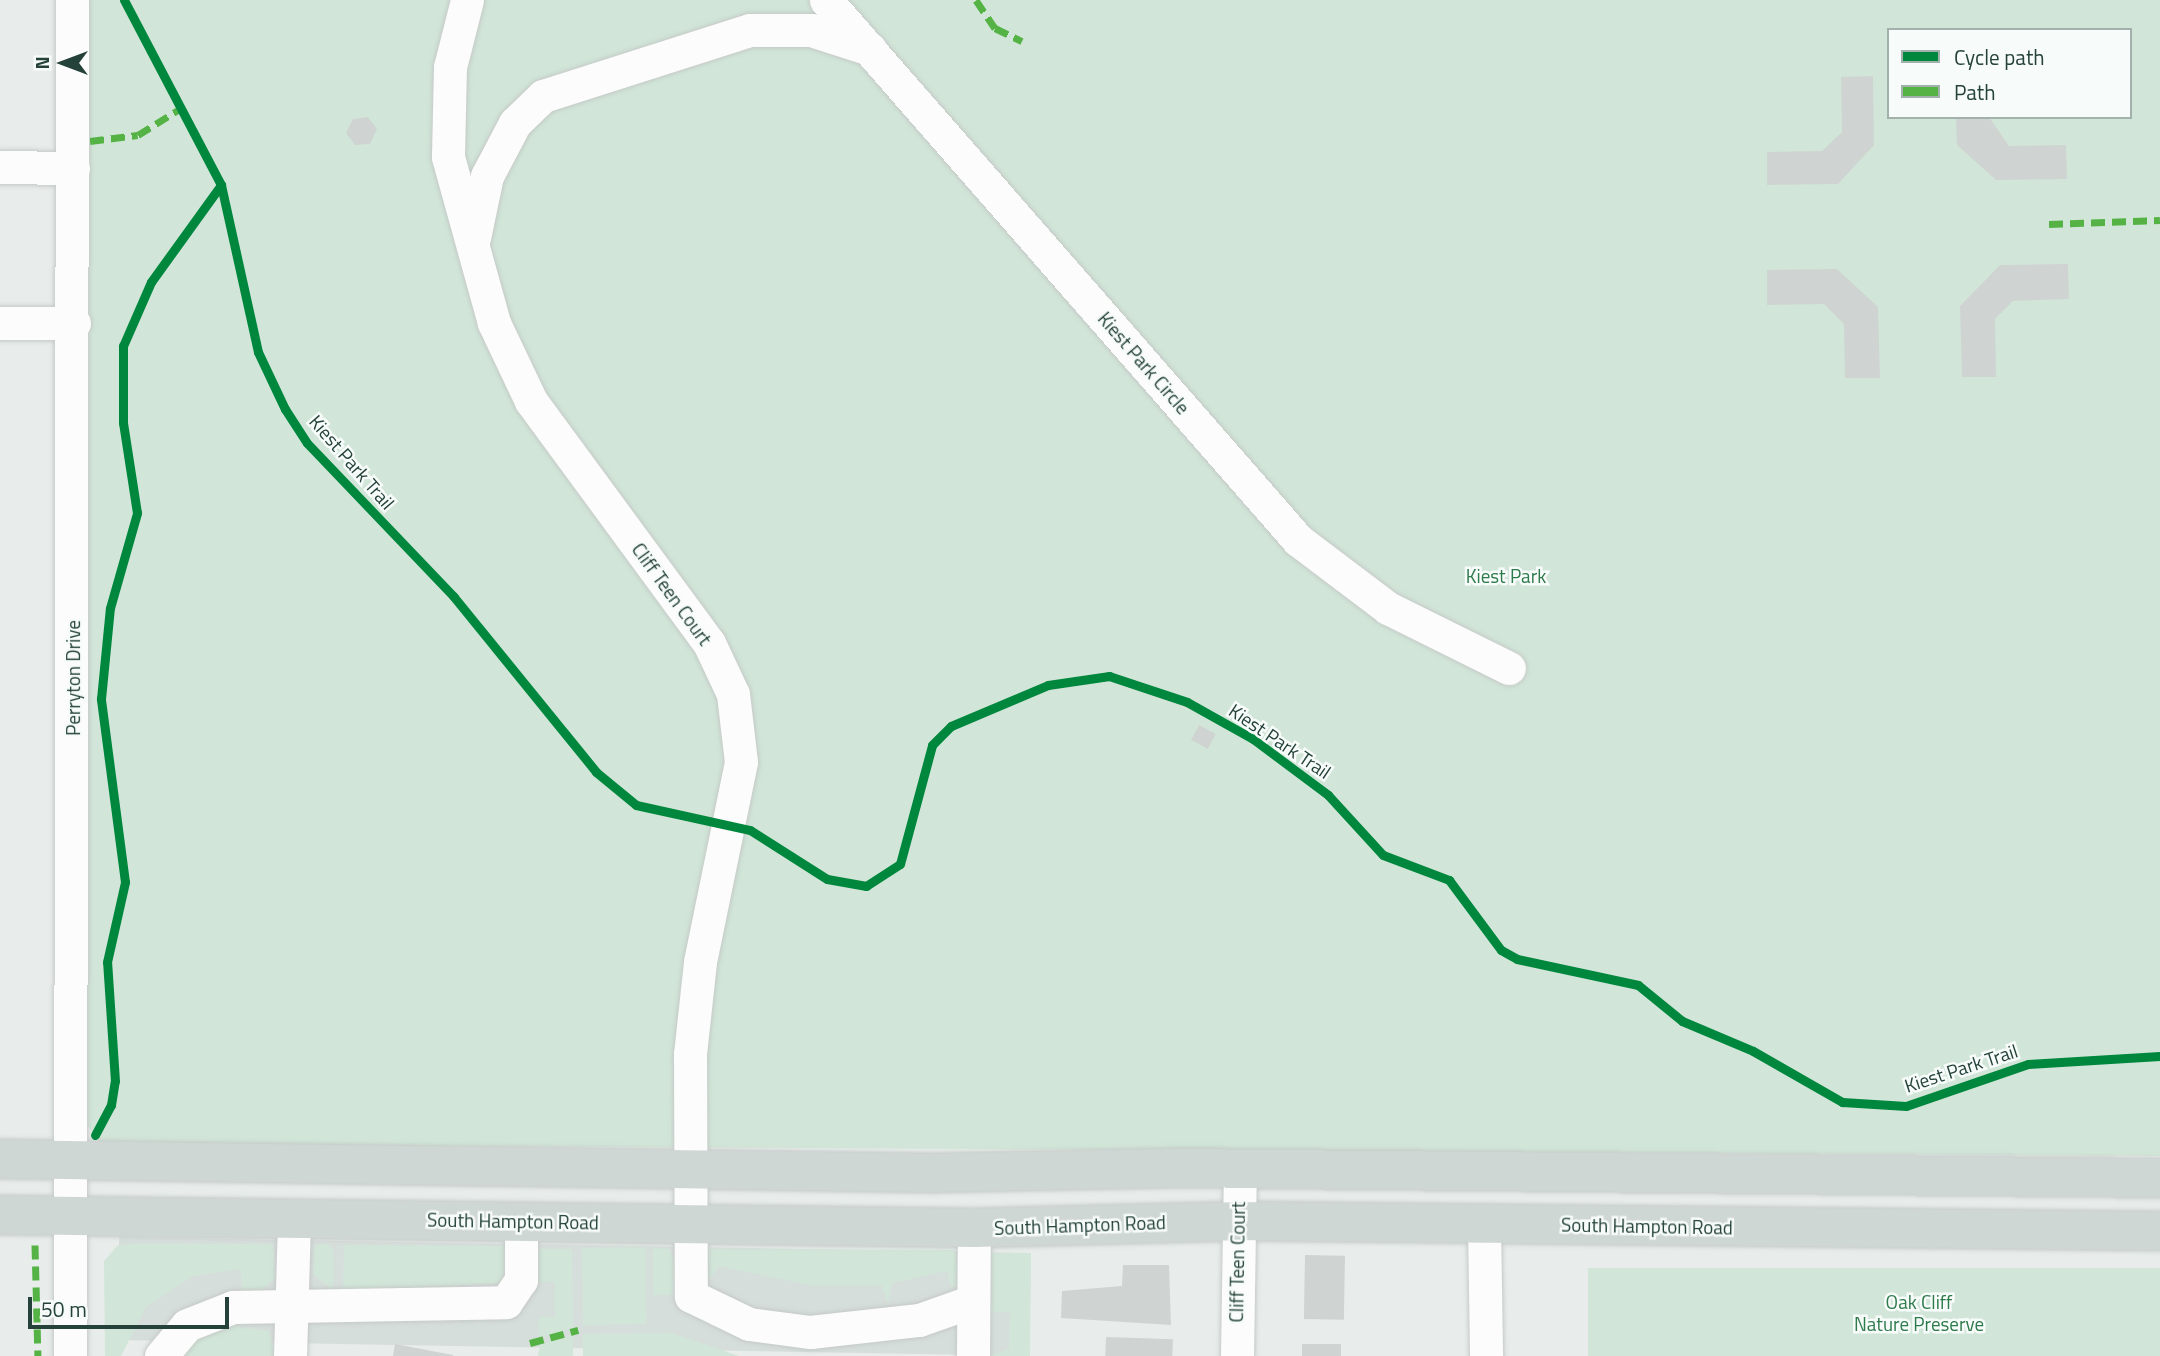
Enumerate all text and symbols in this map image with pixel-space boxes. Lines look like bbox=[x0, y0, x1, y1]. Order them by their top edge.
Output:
north arrow bbox=[28, 28, 98, 98]
legend bbox=[1887, 28, 2132, 119]
text: Cycle path bbox=[1954, 41, 2045, 73]
text: N bbox=[27, 56, 56, 70]
text: Path bbox=[1954, 76, 1996, 108]
street label: Kiest Park Circle bbox=[1093, 307, 1195, 419]
street label: Kiest Park Trail bbox=[305, 410, 399, 514]
street label: Cliff Teen Court bbox=[627, 538, 717, 650]
park label: Kiest Park bbox=[1466, 565, 1546, 587]
street label: Perryton Drive bbox=[62, 620, 84, 736]
street label: Kiest Park Trail bbox=[1225, 699, 1335, 783]
street label: Kiest Park Trail bbox=[1901, 1039, 2021, 1097]
street label: Cliff Teen Court bbox=[1225, 1201, 1249, 1323]
street label: South Hampton Road bbox=[427, 1208, 599, 1234]
street label: South Hampton Road bbox=[994, 1211, 1166, 1239]
street label: South Hampton Road bbox=[1561, 1213, 1733, 1239]
scale bar bbox=[32, 1282, 233, 1326]
park label: Oak Cliff Nature Preserve bbox=[1854, 1291, 1984, 1335]
text: 50 m bbox=[41, 1293, 87, 1325]

